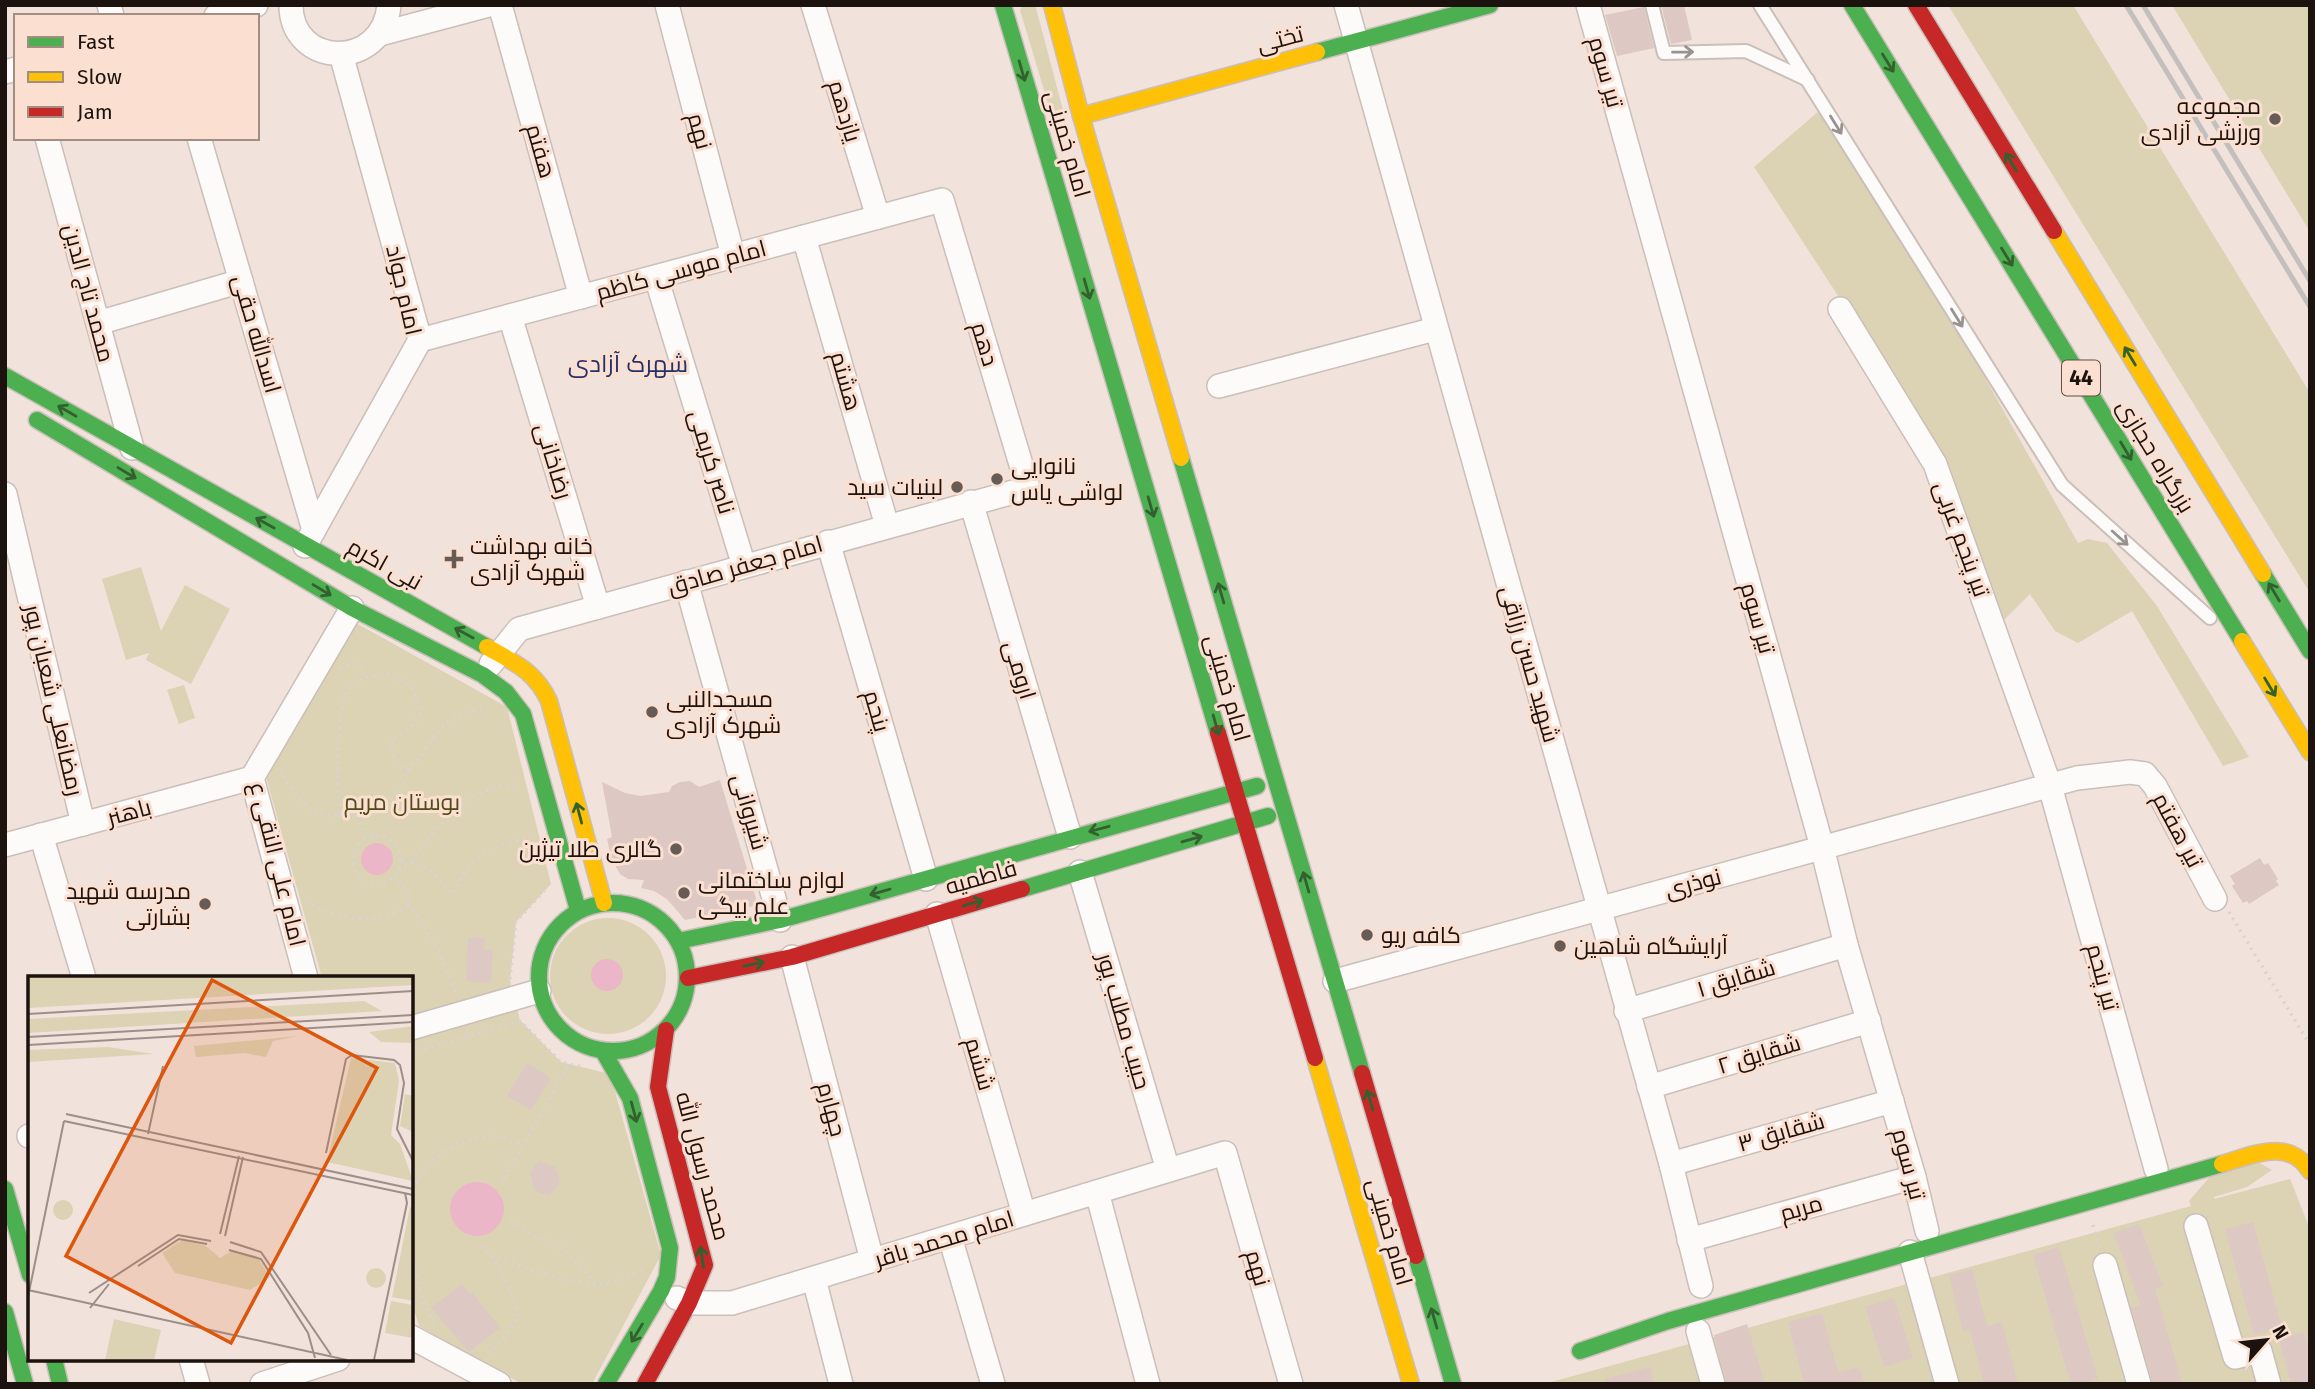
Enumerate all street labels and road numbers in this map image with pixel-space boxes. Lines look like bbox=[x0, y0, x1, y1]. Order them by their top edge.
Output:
street label: تختی bbox=[1254, 19, 1306, 59]
street label: تیر سوم bbox=[1581, 33, 1629, 111]
street label: یازدهم bbox=[820, 77, 868, 146]
street label: امام خمینی bbox=[1037, 87, 1097, 201]
street label: نهم bbox=[680, 110, 718, 153]
street label: هفتم bbox=[518, 121, 562, 182]
street label: محمد تاج الدین bbox=[55, 221, 121, 366]
street label: امام موسی کاظم bbox=[593, 234, 770, 308]
street label: امام جواد bbox=[378, 242, 428, 338]
street label: اسدالله حقی bbox=[227, 271, 288, 396]
street label: دهم bbox=[963, 319, 1005, 370]
street label: هشتم bbox=[822, 348, 868, 414]
road number: 44 bbox=[2062, 360, 2100, 396]
street label: بزرگراه حجازی bbox=[2111, 394, 2201, 518]
street label: ناصر کریمی bbox=[683, 407, 741, 517]
street label: رضاخانی bbox=[529, 420, 579, 502]
street label: تیر پنجم غربی bbox=[1926, 477, 1996, 601]
street label: امام جعفر صادق bbox=[664, 530, 826, 602]
street label: نبی اکرم bbox=[342, 532, 427, 598]
street label: تیر سوم bbox=[1733, 579, 1781, 657]
street label: شهید حسن رزاقی bbox=[1494, 582, 1566, 746]
street label: رمضانعلی شعبان پور bbox=[17, 600, 90, 799]
street label: امام خمینی bbox=[1197, 631, 1257, 745]
street label: ارومی bbox=[998, 637, 1042, 703]
street label: پنجم bbox=[856, 687, 896, 736]
street label: شیروانی bbox=[726, 771, 774, 853]
street label: امام علی النقی ع bbox=[242, 779, 312, 950]
street label: تیر هفتم bbox=[2145, 788, 2209, 873]
street label: باهنر bbox=[102, 793, 154, 832]
street label: فاطمیه bbox=[942, 853, 1020, 901]
street label: نوذری bbox=[1662, 862, 1724, 904]
street label: تیر پنجم bbox=[2079, 941, 2125, 1014]
street label: حبیب مطلب پور bbox=[1090, 948, 1157, 1093]
street label: شقایق ۱ bbox=[1693, 953, 1779, 1003]
street label: شقایق ۲ bbox=[1714, 1028, 1804, 1080]
street label: ششم bbox=[957, 1034, 1001, 1094]
street label: چهارم bbox=[809, 1079, 853, 1140]
street label: محمد رسول الله bbox=[670, 1088, 737, 1243]
street label: شقایق ۳ bbox=[1734, 1106, 1828, 1158]
street label: تیر سوم bbox=[1884, 1125, 1932, 1203]
street label: امام خمینی bbox=[1359, 1175, 1419, 1289]
street label: مریم bbox=[1776, 1189, 1826, 1229]
street label: امام محمد باقر bbox=[869, 1204, 1018, 1276]
street label: نهم bbox=[1238, 1247, 1276, 1290]

